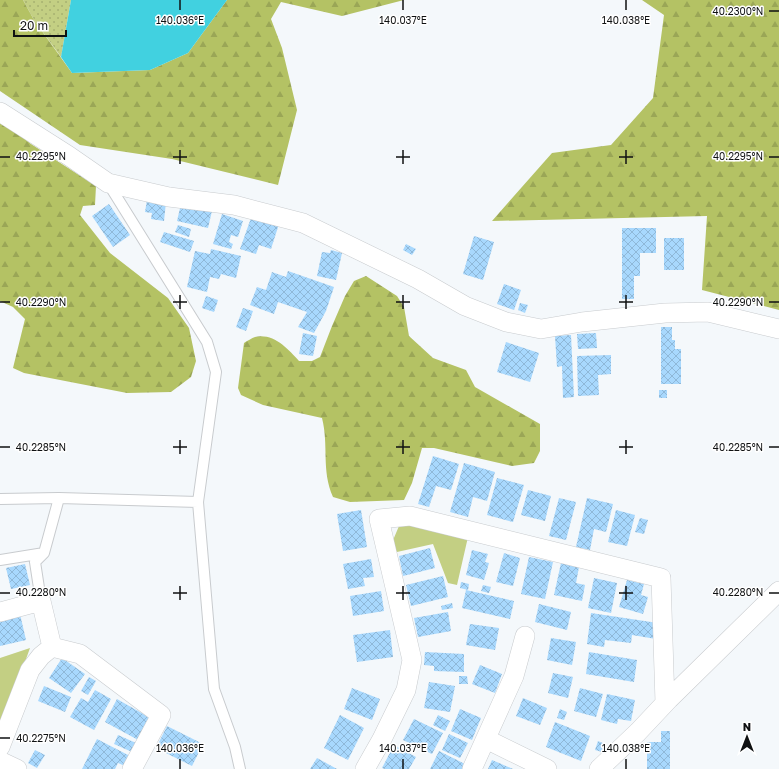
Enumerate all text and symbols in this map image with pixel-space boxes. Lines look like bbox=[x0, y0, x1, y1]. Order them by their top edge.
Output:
text: 40.2300°N bbox=[713, 5, 763, 17]
scale bar bbox=[14, 12, 66, 38]
text: 140.036°E bbox=[156, 14, 204, 26]
text: 140.037°E bbox=[379, 14, 427, 26]
text: 140.038°E bbox=[602, 14, 650, 26]
text: 20 m bbox=[20, 18, 48, 33]
text: 40.2295°N bbox=[16, 150, 66, 162]
text: 40.2295°N bbox=[713, 150, 763, 162]
text: 40.2290°N bbox=[16, 296, 66, 308]
text: 40.2290°N bbox=[713, 296, 763, 308]
text: 40.2285°N bbox=[16, 441, 66, 453]
text: 40.2285°N bbox=[713, 441, 763, 453]
text: 40.2280°N bbox=[16, 586, 66, 598]
text: 40.2280°N bbox=[713, 586, 763, 598]
north arrow bbox=[727, 717, 767, 757]
text: N bbox=[743, 720, 751, 733]
text: 40.2275°N bbox=[16, 732, 66, 744]
text: 140.036°E bbox=[156, 742, 204, 754]
text: 140.037°E bbox=[379, 742, 427, 754]
text: 140.038°E bbox=[602, 742, 650, 754]

